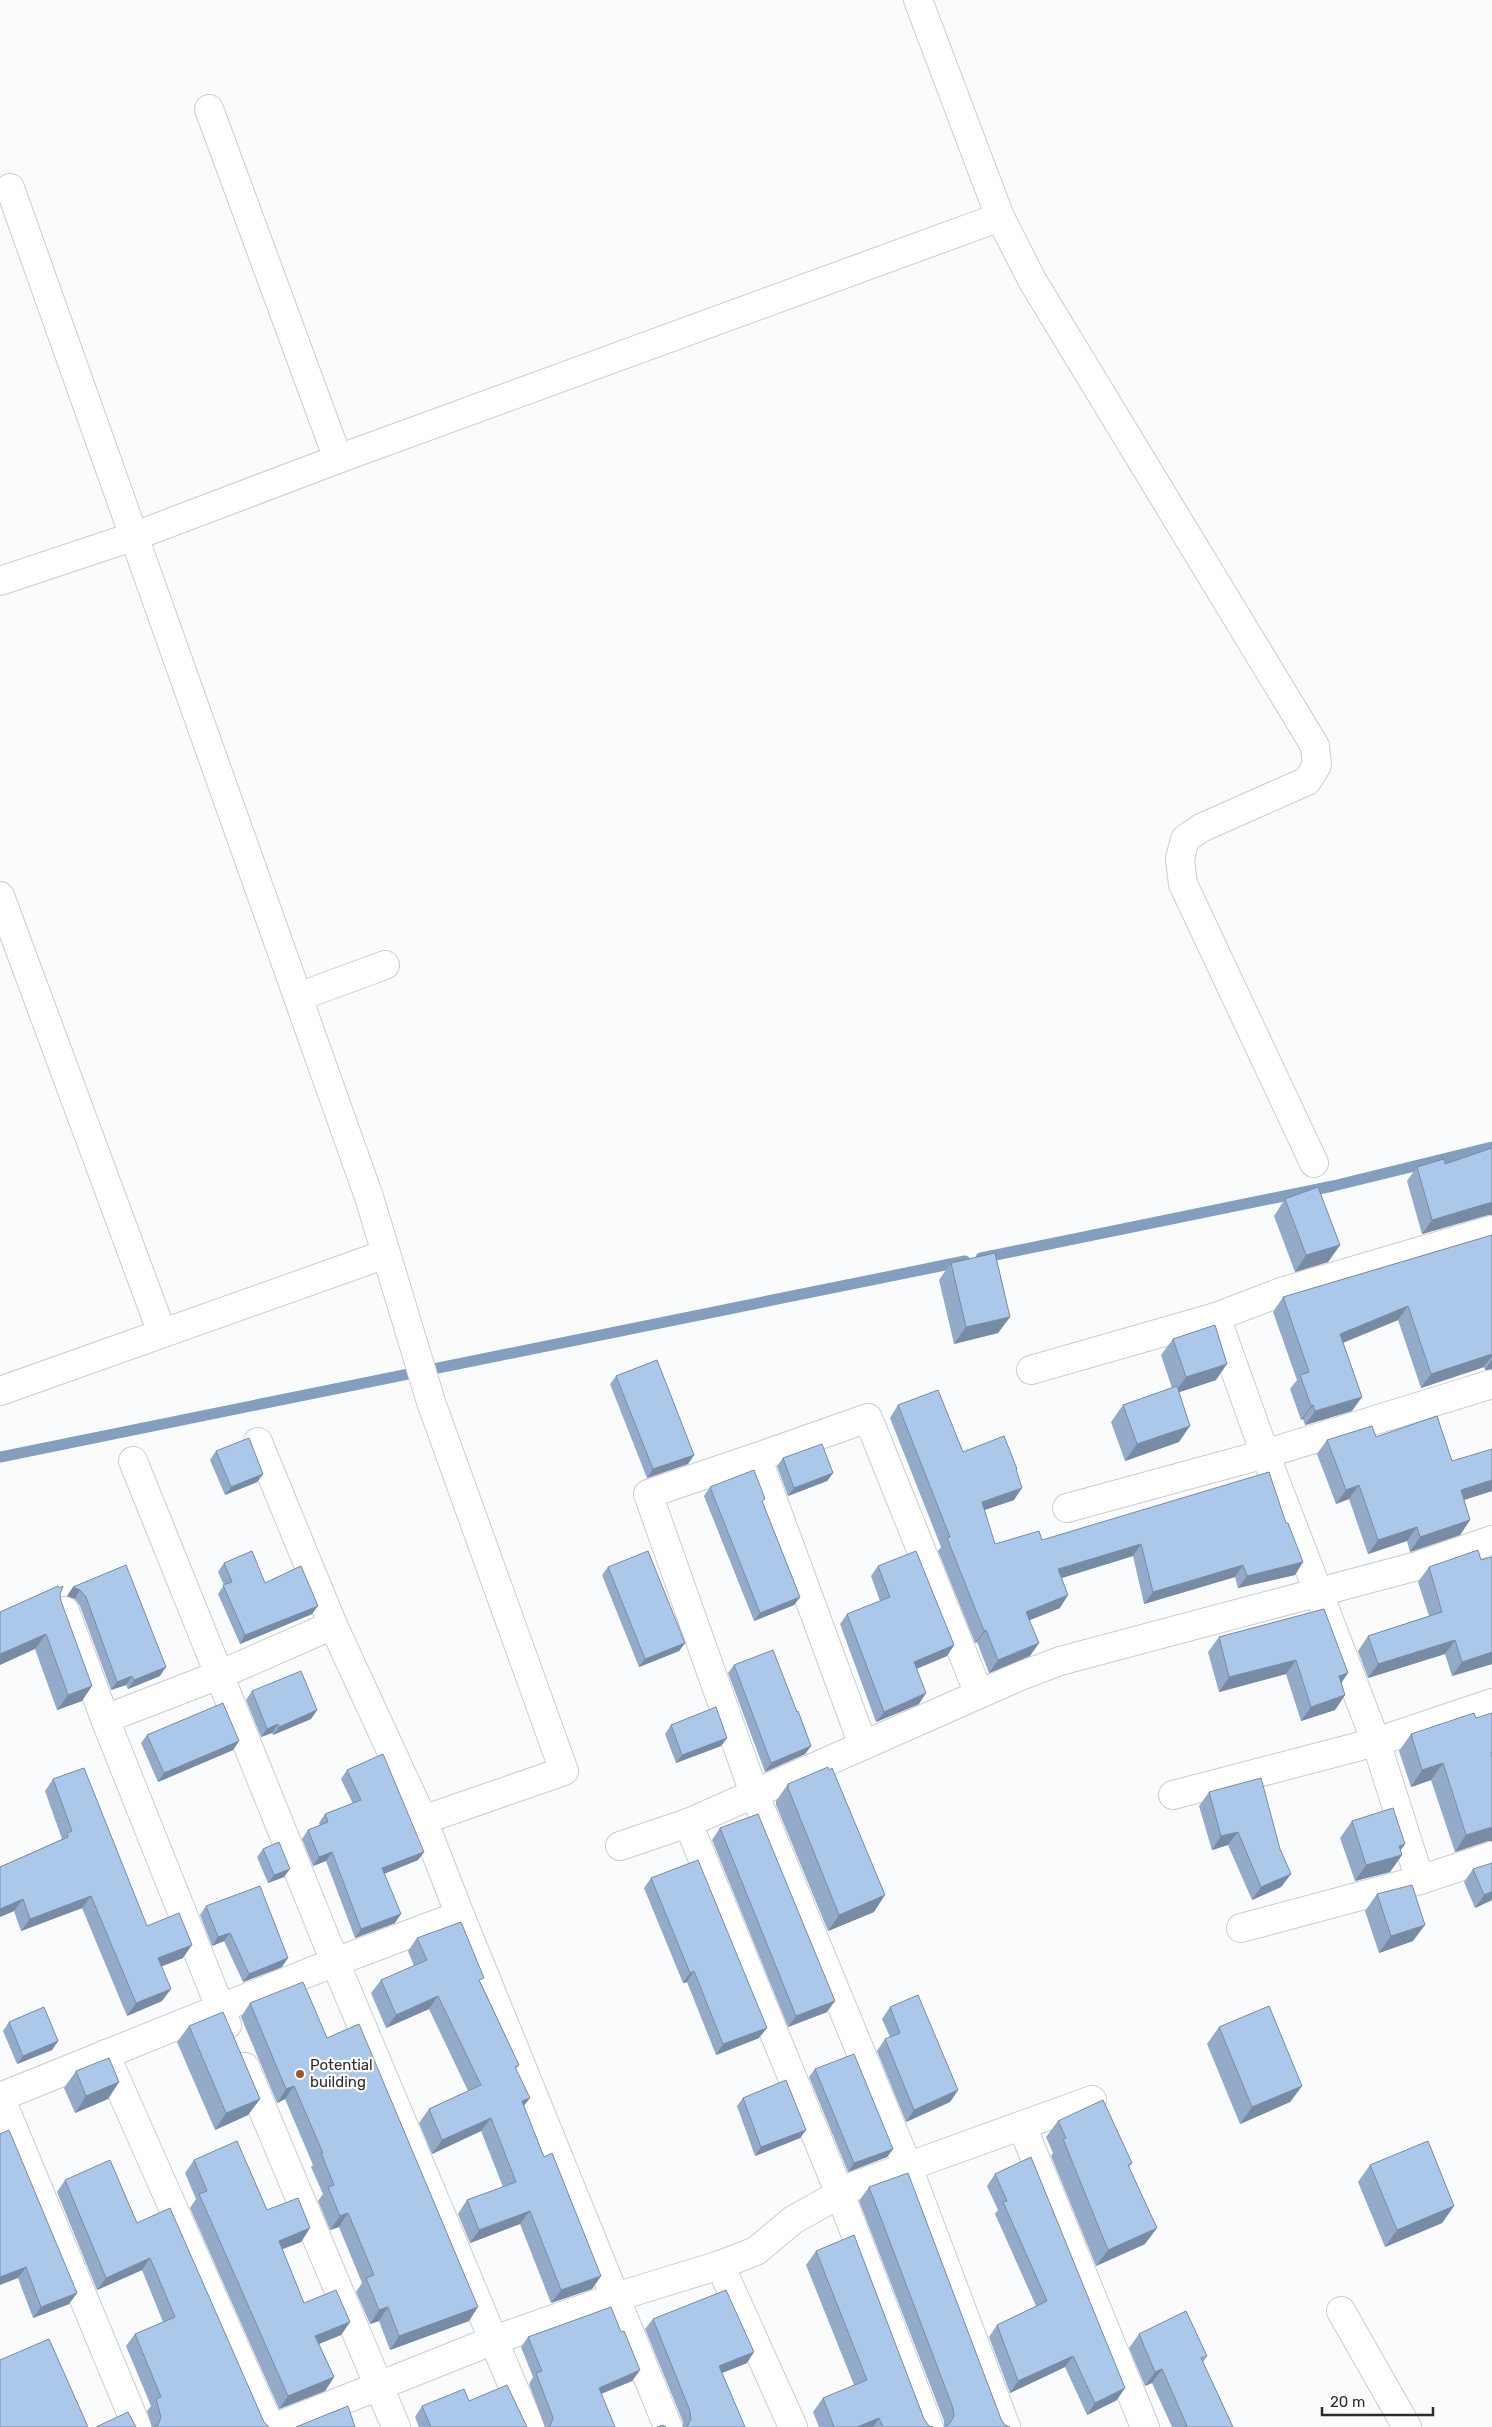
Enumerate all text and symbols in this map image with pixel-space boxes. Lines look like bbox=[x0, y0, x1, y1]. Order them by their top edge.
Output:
place label: Potential building bbox=[310, 2056, 373, 2091]
marker: Potential building bbox=[294, 2068, 306, 2080]
scale bar bbox=[1322, 2384, 1433, 2416]
text: 20 m bbox=[1330, 2393, 1365, 2411]

